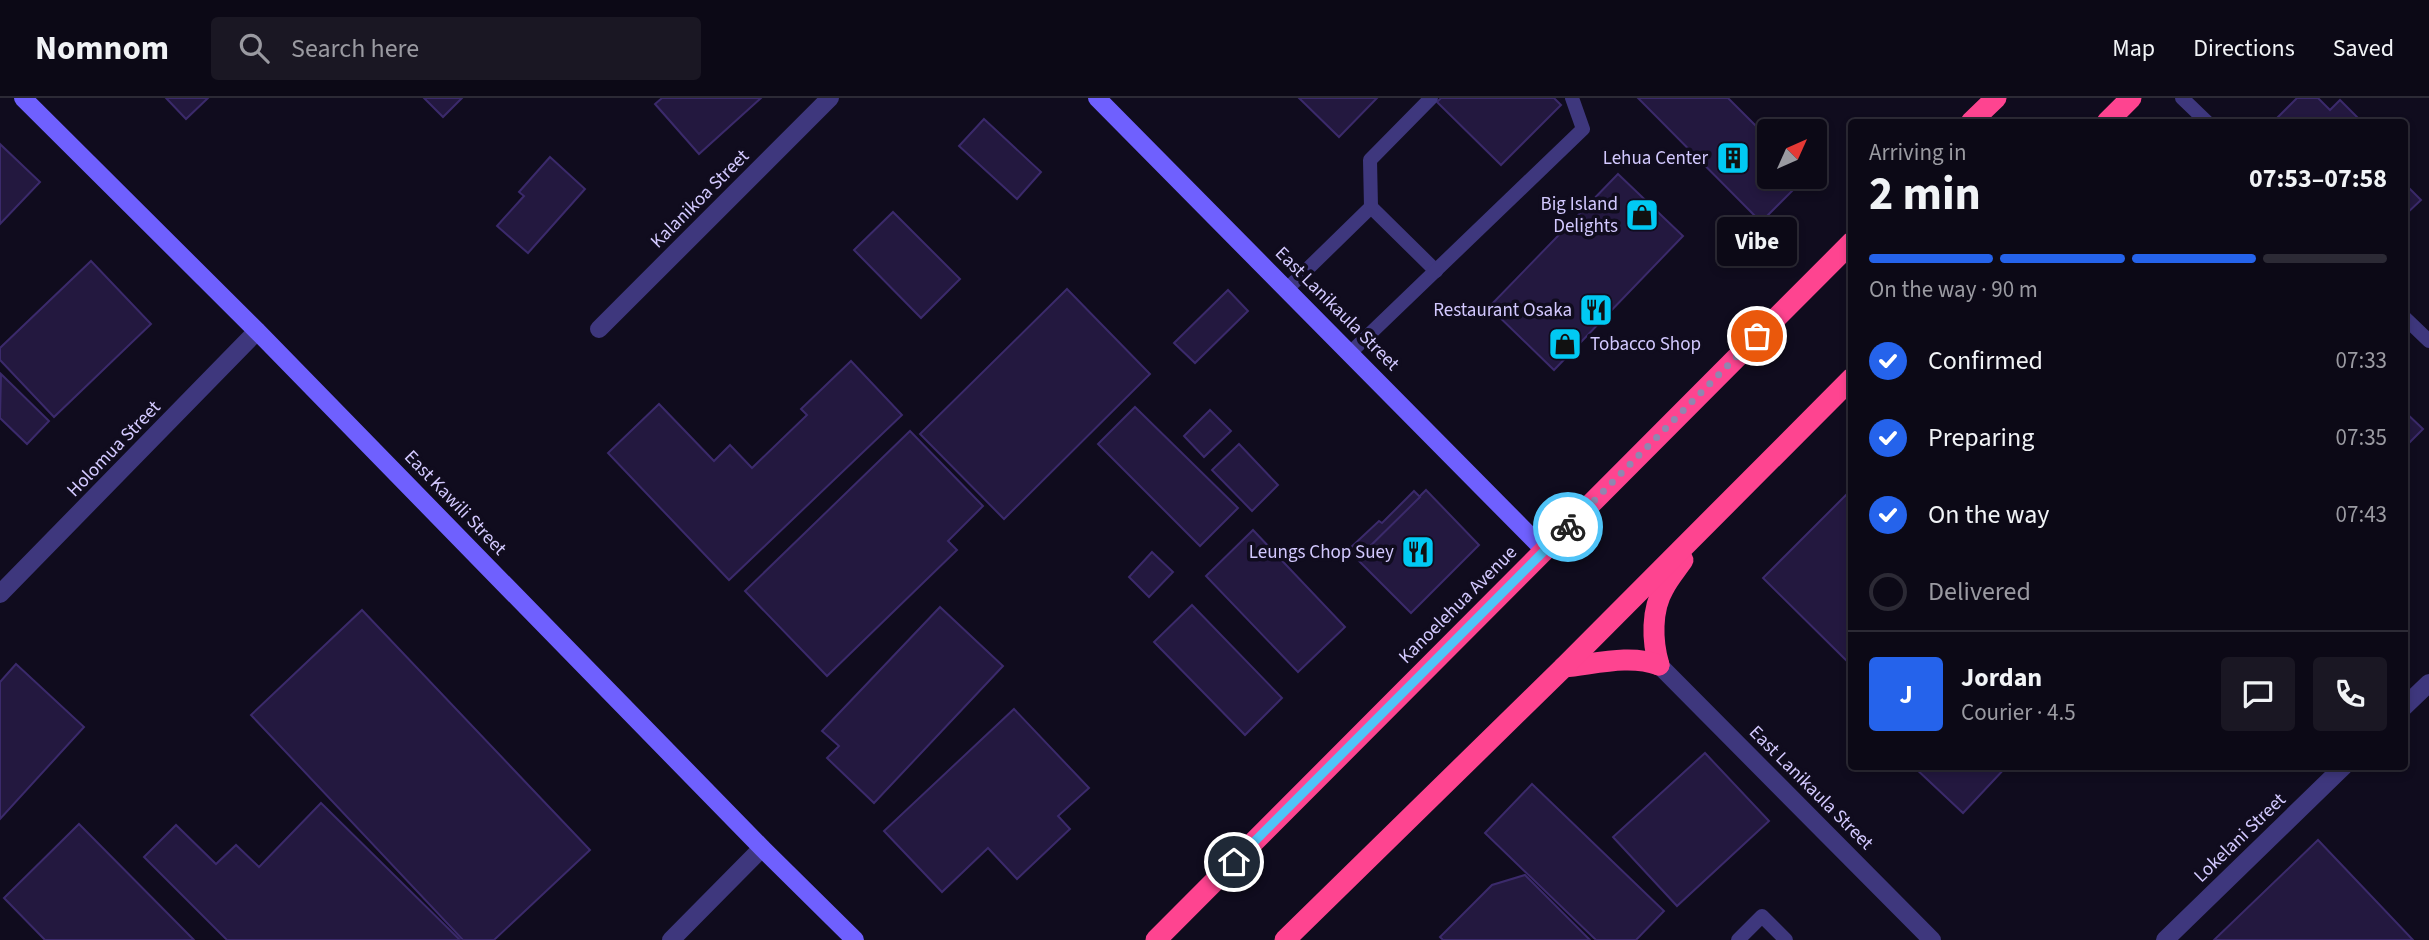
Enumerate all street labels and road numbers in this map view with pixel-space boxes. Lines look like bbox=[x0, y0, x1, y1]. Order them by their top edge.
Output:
street label: Kalanikoa Street bbox=[644, 143, 756, 255]
street label: East Lanikaula Street bbox=[1269, 241, 1406, 378]
street label: Holomua Street bbox=[61, 394, 167, 503]
street label: East Kawili Street bbox=[398, 444, 513, 562]
street label: Kanoelehua Avenue bbox=[1393, 540, 1523, 670]
street label: East Lanikaula Street bbox=[1743, 720, 1880, 857]
street label: Lokelani Street bbox=[2188, 787, 2292, 889]

